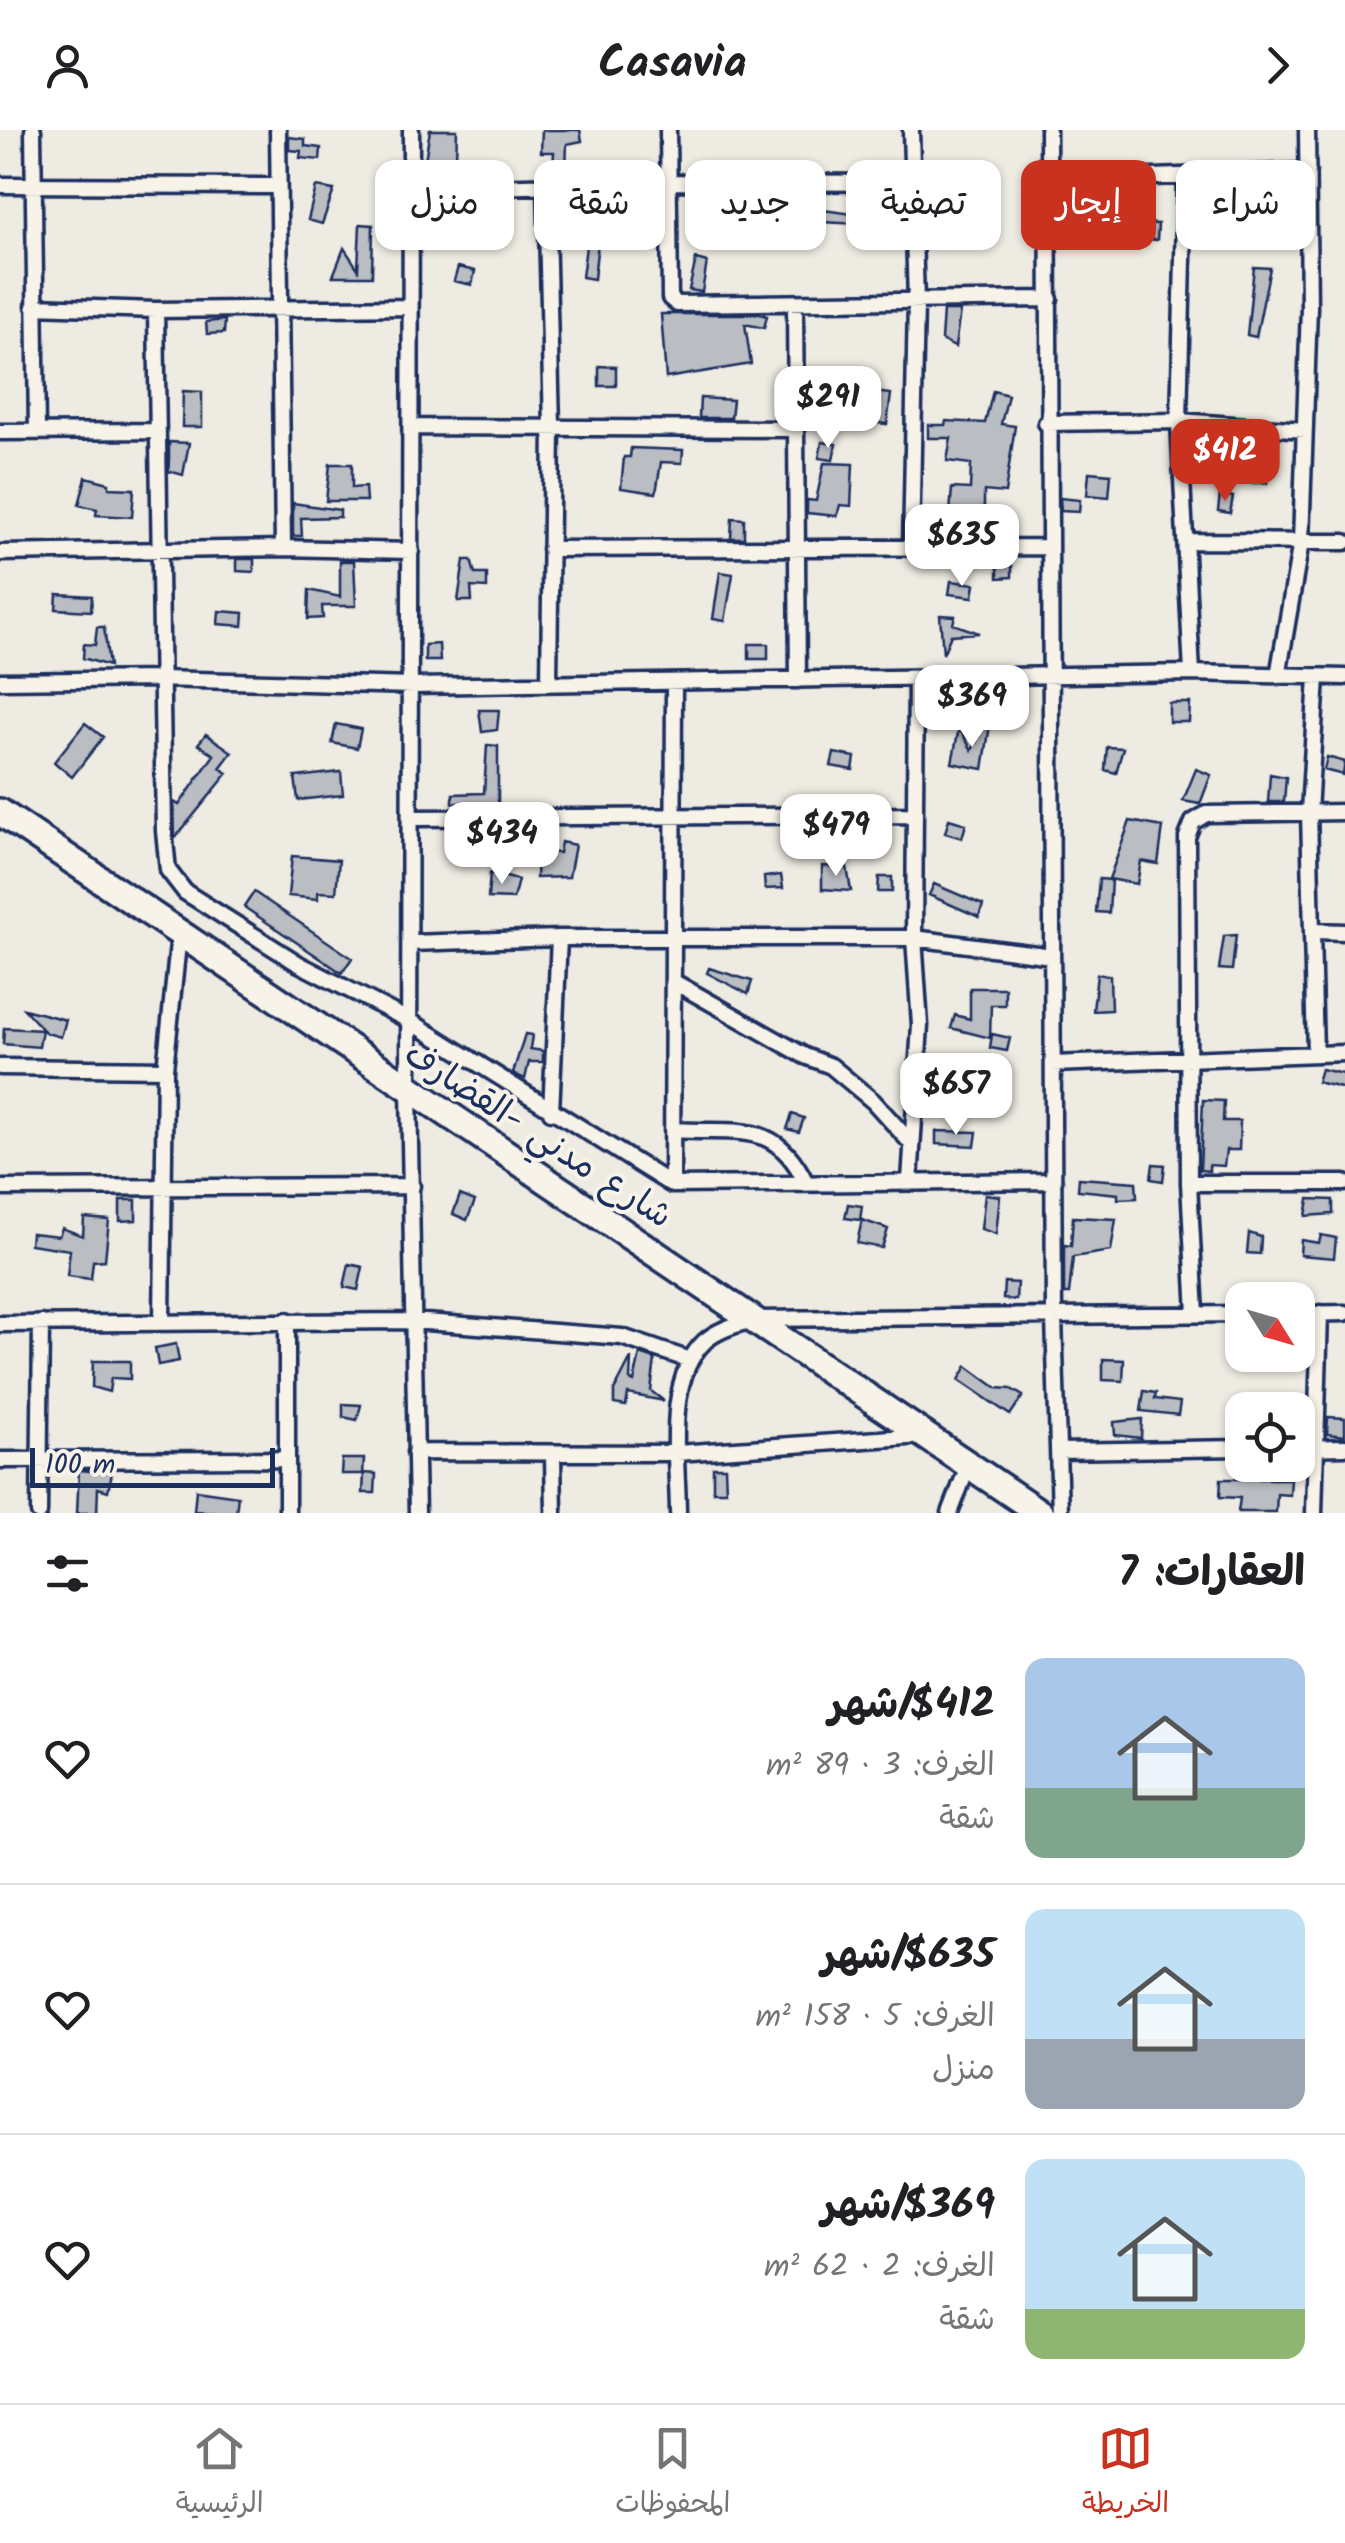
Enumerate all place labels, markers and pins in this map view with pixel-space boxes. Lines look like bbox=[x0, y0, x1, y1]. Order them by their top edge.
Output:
pin: $291 bbox=[769, 366, 887, 451]
pin: $412 bbox=[1166, 419, 1284, 504]
pin: $635 bbox=[903, 504, 1021, 589]
pin: $369 bbox=[913, 665, 1031, 750]
pin: $479 bbox=[777, 794, 895, 879]
pin: $434 bbox=[443, 802, 561, 887]
pin: $657 bbox=[897, 1053, 1015, 1138]

